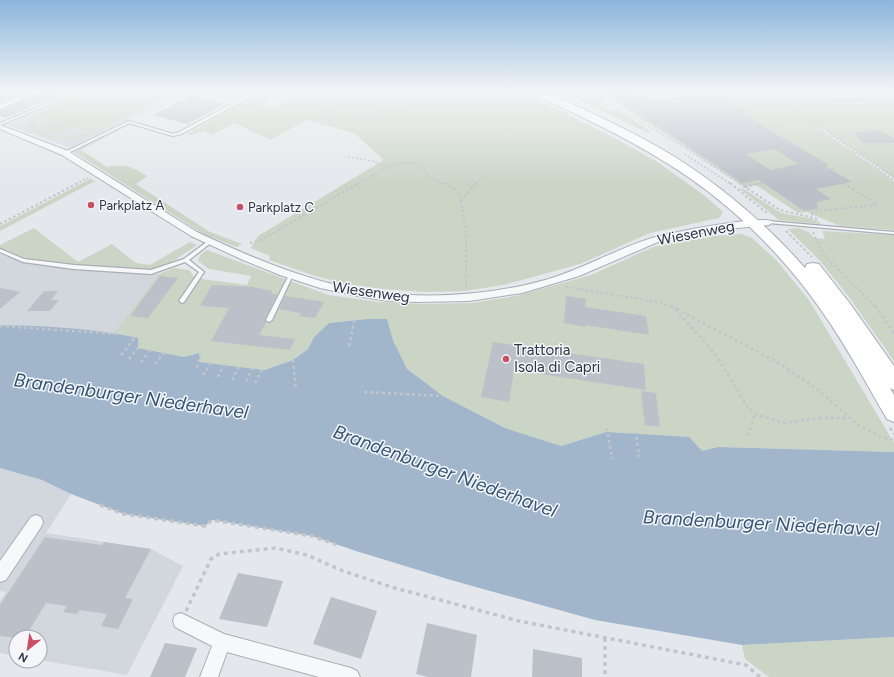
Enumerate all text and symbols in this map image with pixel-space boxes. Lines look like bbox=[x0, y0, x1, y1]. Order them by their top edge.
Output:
place label: Parkplatz A bbox=[99, 198, 164, 213]
marker: Parkplatz A bbox=[86, 200, 96, 210]
place label: Parkplatz C bbox=[248, 200, 314, 215]
marker: Parkplatz C bbox=[235, 202, 245, 212]
street label: Wiesenweg bbox=[656, 217, 736, 249]
street label: Wiesenweg bbox=[331, 278, 411, 306]
place label: Trattoria Isola di Capri bbox=[514, 341, 600, 376]
marker: Trattoria Isola di Capri bbox=[501, 354, 511, 364]
water label: Brandenburger Niederhavel bbox=[12, 368, 250, 424]
water label: Brandenburger Niederhavel bbox=[330, 420, 561, 523]
water label: Brandenburger Niederhavel bbox=[642, 505, 880, 541]
north arrow bbox=[8, 629, 48, 669]
text: N bbox=[16, 649, 30, 665]

